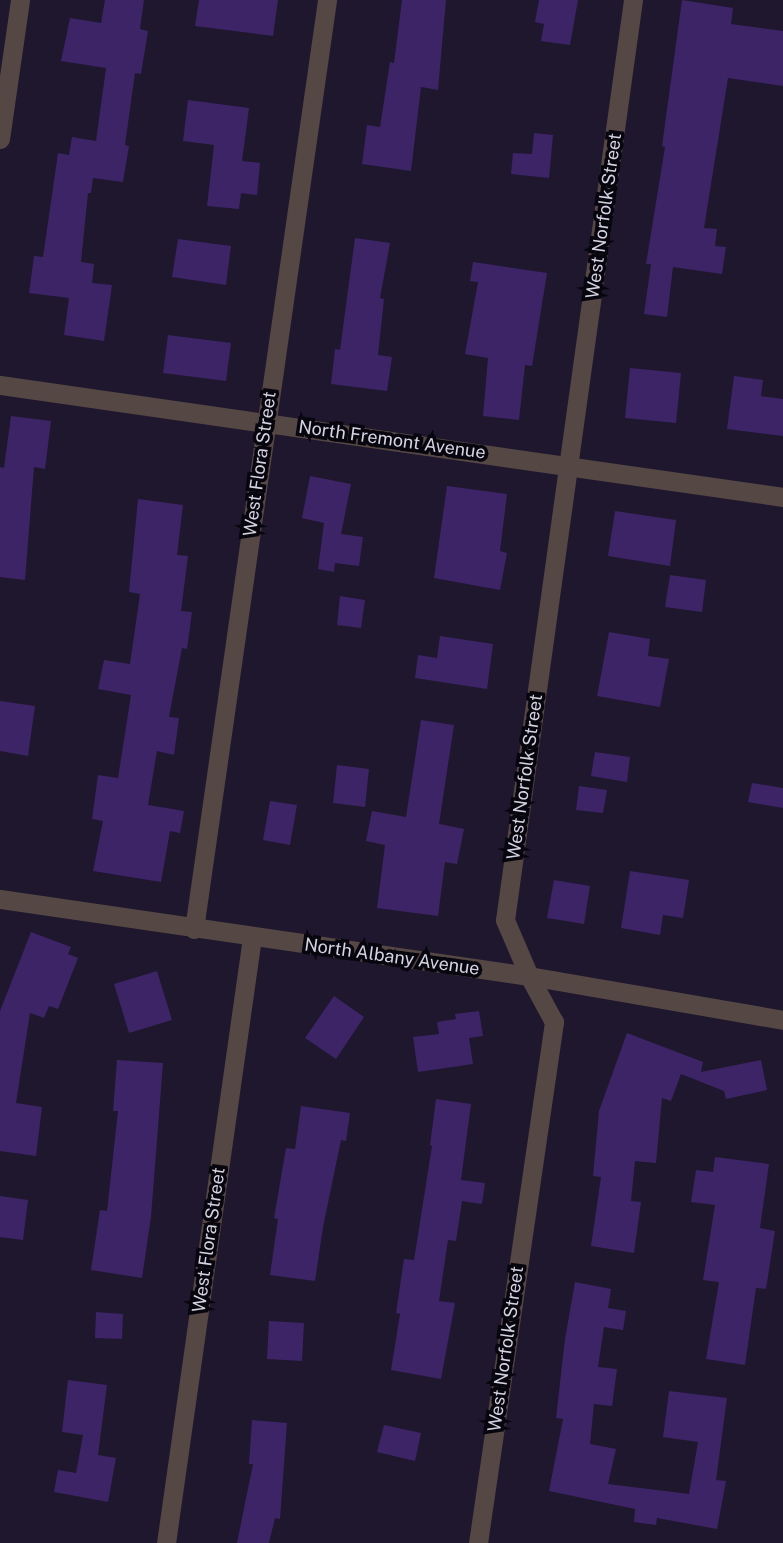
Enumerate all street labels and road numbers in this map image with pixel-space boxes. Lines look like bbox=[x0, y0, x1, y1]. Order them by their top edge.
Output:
street label: West Norfolk Street bbox=[582, 132, 626, 300]
street label: West Flora Street bbox=[239, 390, 281, 538]
street label: North Fremont Avenue bbox=[297, 416, 487, 464]
street label: West Norfolk Street bbox=[503, 693, 547, 861]
street label: North Albany Avenue bbox=[303, 934, 481, 980]
street label: West Flora Street bbox=[188, 1166, 230, 1314]
street label: West Norfolk Street bbox=[484, 1265, 528, 1433]

